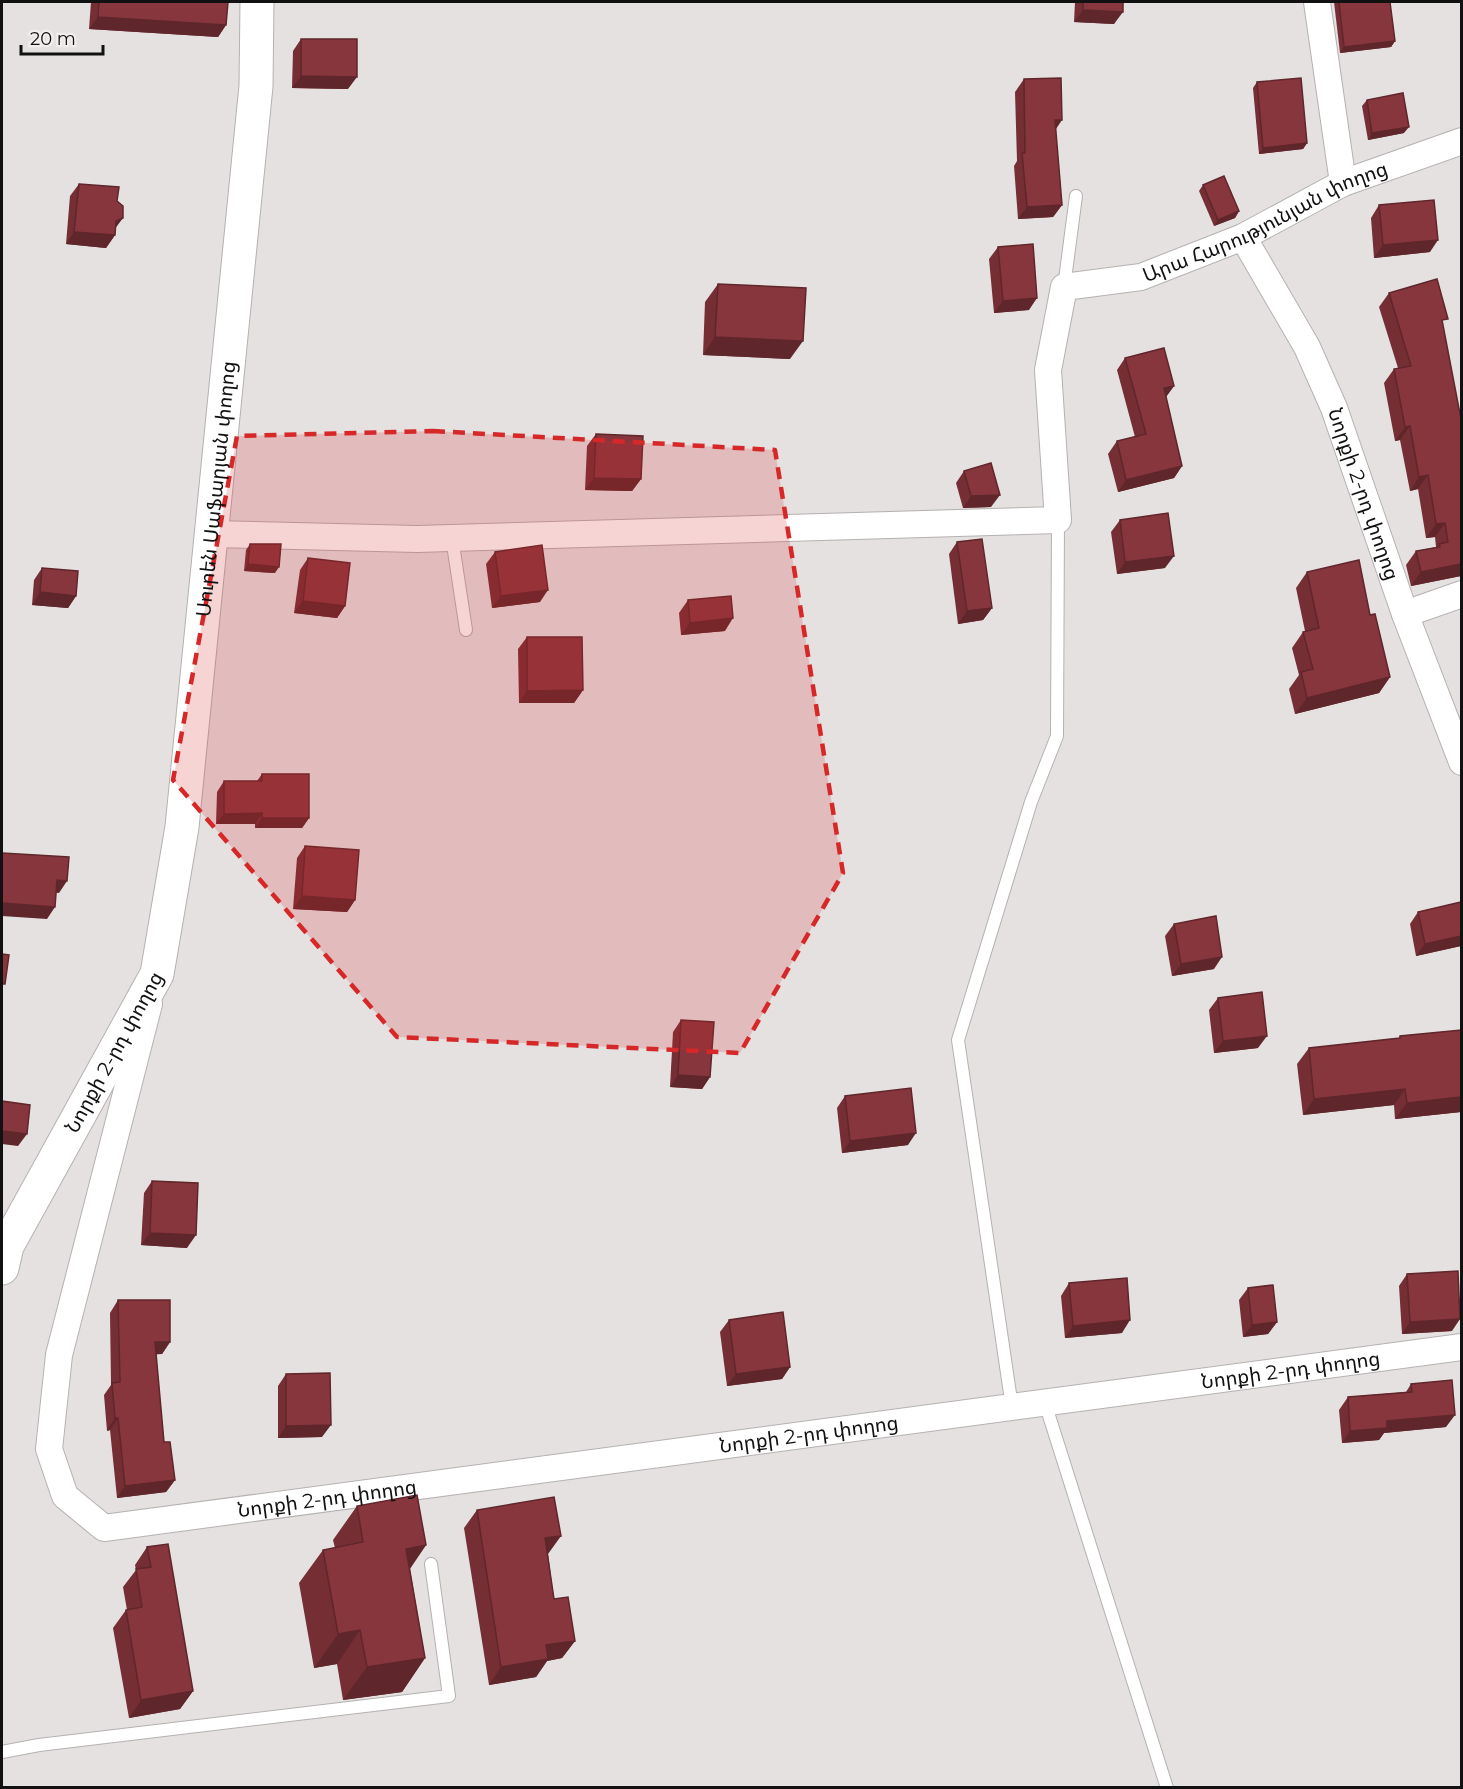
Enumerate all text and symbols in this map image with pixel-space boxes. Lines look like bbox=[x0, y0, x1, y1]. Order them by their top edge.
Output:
scale bar bbox=[21, 18, 104, 56]
text: 20 m bbox=[30, 28, 76, 50]
street label: Արա Հարությունյան փողոց bbox=[1139, 156, 1391, 287]
street label: Սուրեն Սաֆարյան փողոց bbox=[191, 360, 240, 618]
street label: Նորքի 2-րդ փողոց bbox=[1323, 405, 1404, 583]
street label: Նորքի 2-րդ փողոց bbox=[60, 967, 168, 1137]
street label: Նորքի 2-րդ փողոց bbox=[1199, 1346, 1382, 1394]
street label: Նորքի 2-րդ փողոց bbox=[718, 1410, 900, 1458]
street label: Նորքի 2-րդ փողոց bbox=[236, 1474, 418, 1522]

